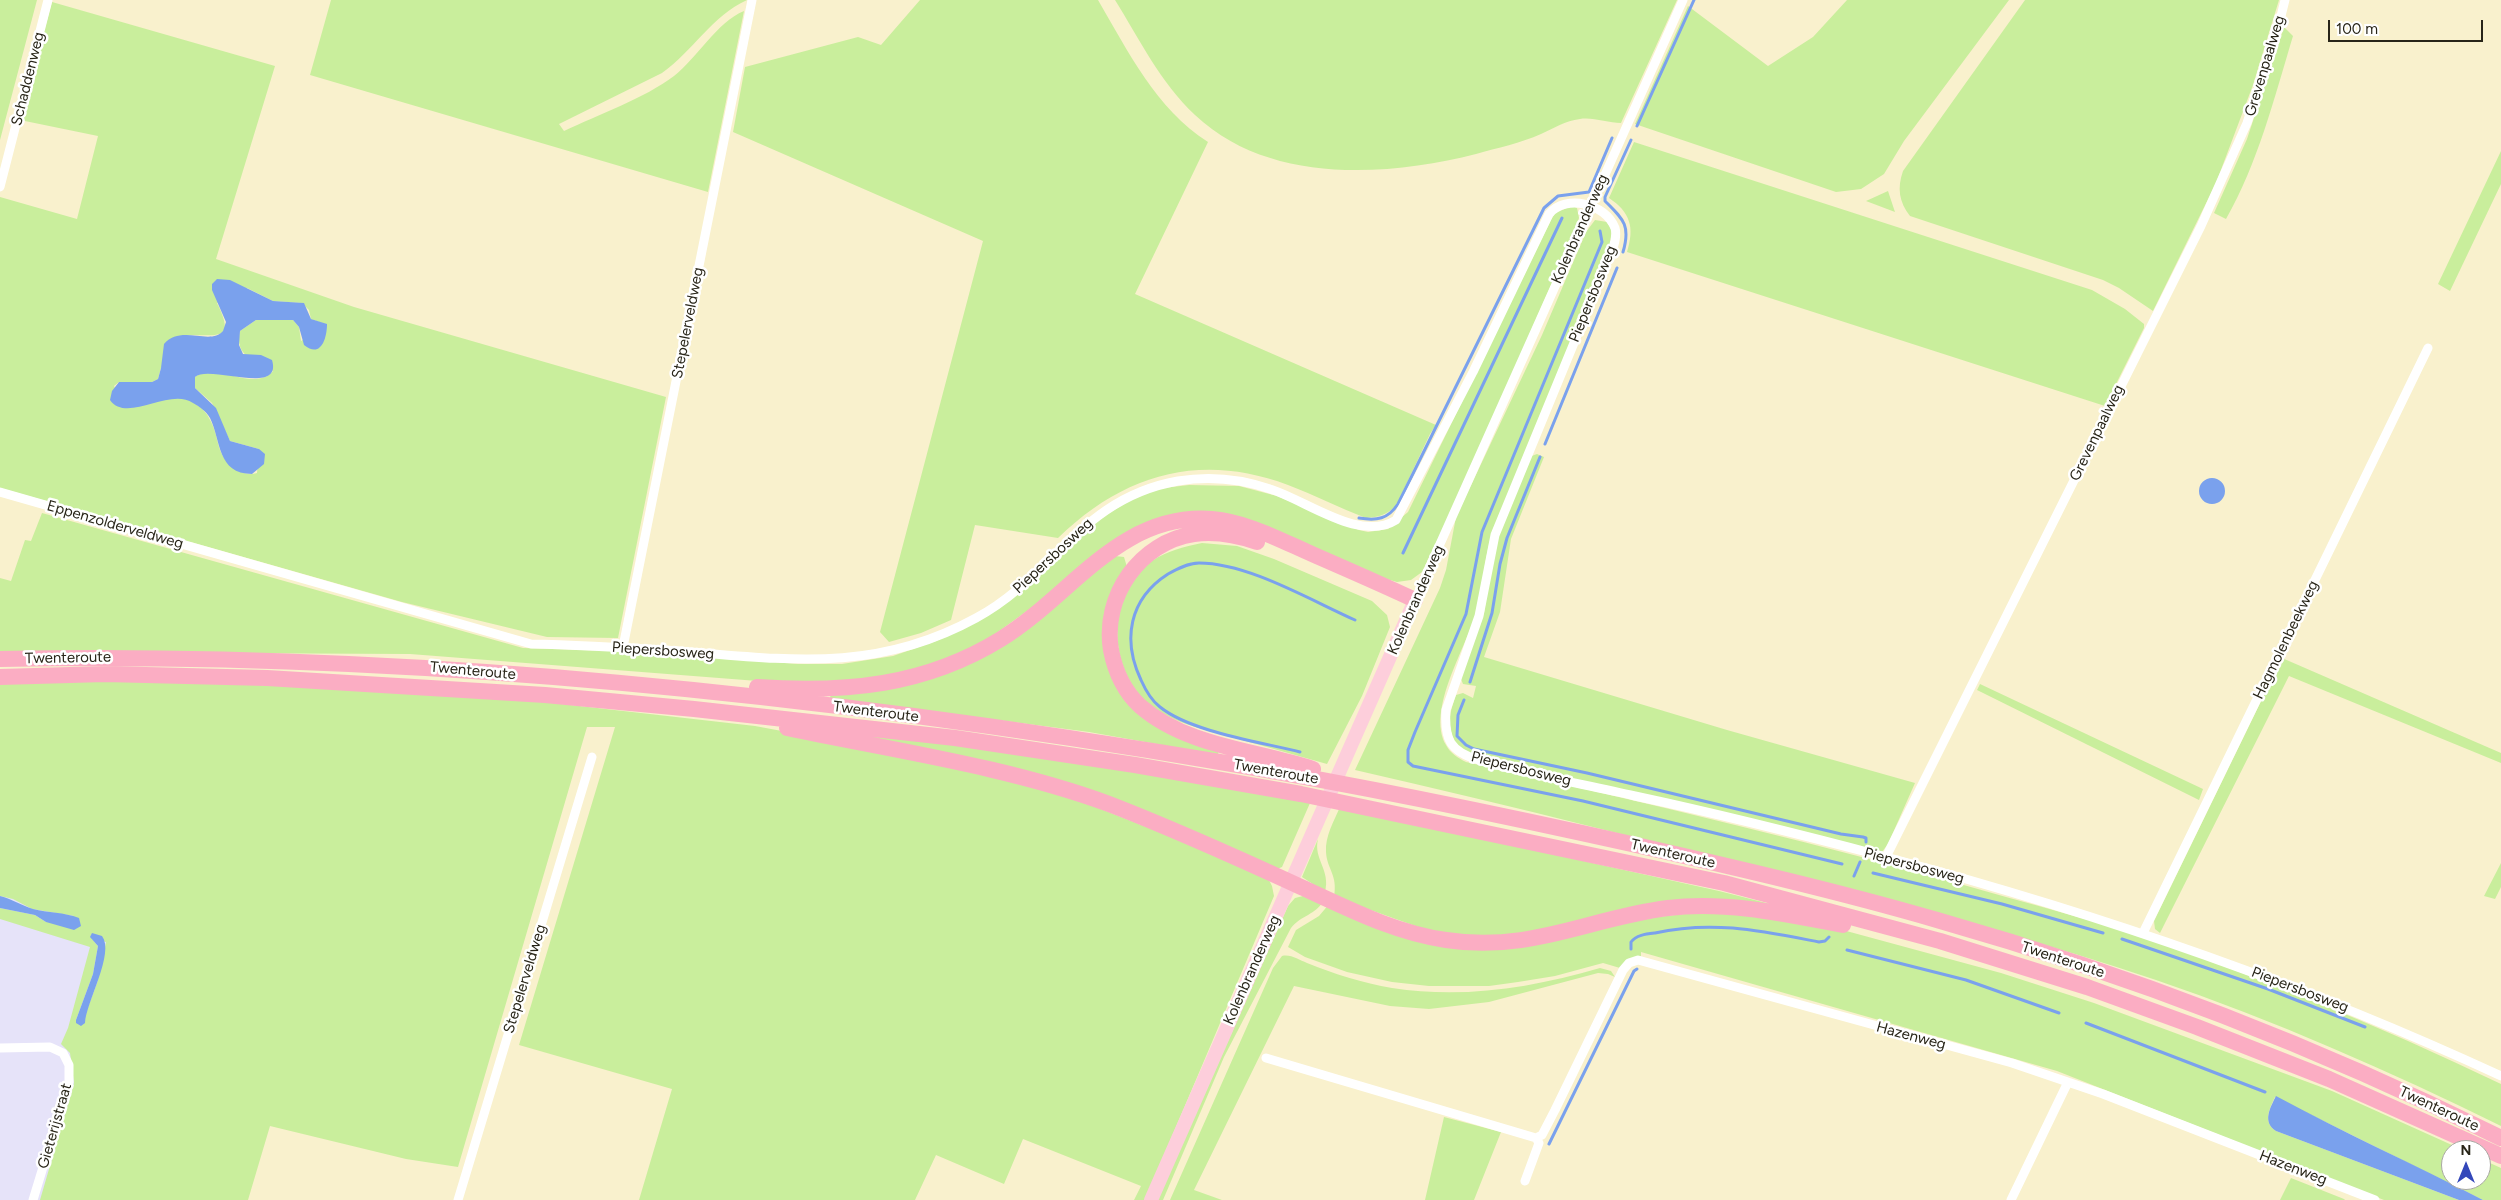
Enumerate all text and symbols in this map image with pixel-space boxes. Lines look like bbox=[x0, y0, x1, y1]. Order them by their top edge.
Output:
scale bar bbox=[2331, 10, 2486, 42]
street label: Grevenpaalweg bbox=[2241, 13, 2289, 119]
text: 100 m bbox=[2336, 20, 2378, 38]
street label: Schaddenweg bbox=[8, 30, 48, 128]
street label: Kolenbranderweg bbox=[1548, 171, 1612, 287]
street label: Piepersbosweg bbox=[1565, 243, 1621, 345]
street label: Stepelerveldweg bbox=[668, 266, 708, 380]
street label: Grevenpaalweg bbox=[2066, 382, 2128, 484]
street label: Eppenzolderveldweg bbox=[45, 497, 185, 553]
street label: Piepersbosweg bbox=[1009, 514, 1097, 598]
street label: Kolenbranderweg bbox=[1384, 542, 1448, 658]
street label: Hagmolenbeekweg bbox=[2249, 578, 2323, 702]
street label: Piepersbosweg bbox=[611, 638, 715, 664]
street label: Twenteroute bbox=[25, 648, 111, 668]
street label: Twenteroute bbox=[429, 658, 517, 684]
street label: Twenteroute bbox=[832, 698, 920, 726]
street label: Piepersbosweg bbox=[1469, 748, 1573, 790]
street label: Twenteroute bbox=[1232, 756, 1320, 788]
street label: Twenteroute bbox=[1629, 836, 1717, 872]
street label: Piepersbosweg bbox=[1862, 844, 1966, 888]
street label: Kolenbranderweg bbox=[1220, 912, 1284, 1028]
street label: Stepelerveldweg bbox=[500, 922, 550, 1036]
street label: Twenteroute bbox=[2019, 938, 2107, 982]
street label: Piepersbosweg bbox=[2249, 963, 2351, 1017]
street label: Hazenweg bbox=[1874, 1018, 1948, 1054]
street label: Gieterijstraat bbox=[34, 1081, 76, 1171]
street label: Twenteroute bbox=[2396, 1083, 2482, 1135]
north arrow bbox=[2441, 1140, 2491, 1190]
text: N bbox=[2461, 1142, 2471, 1159]
street label: Hazenweg bbox=[2256, 1147, 2330, 1189]

